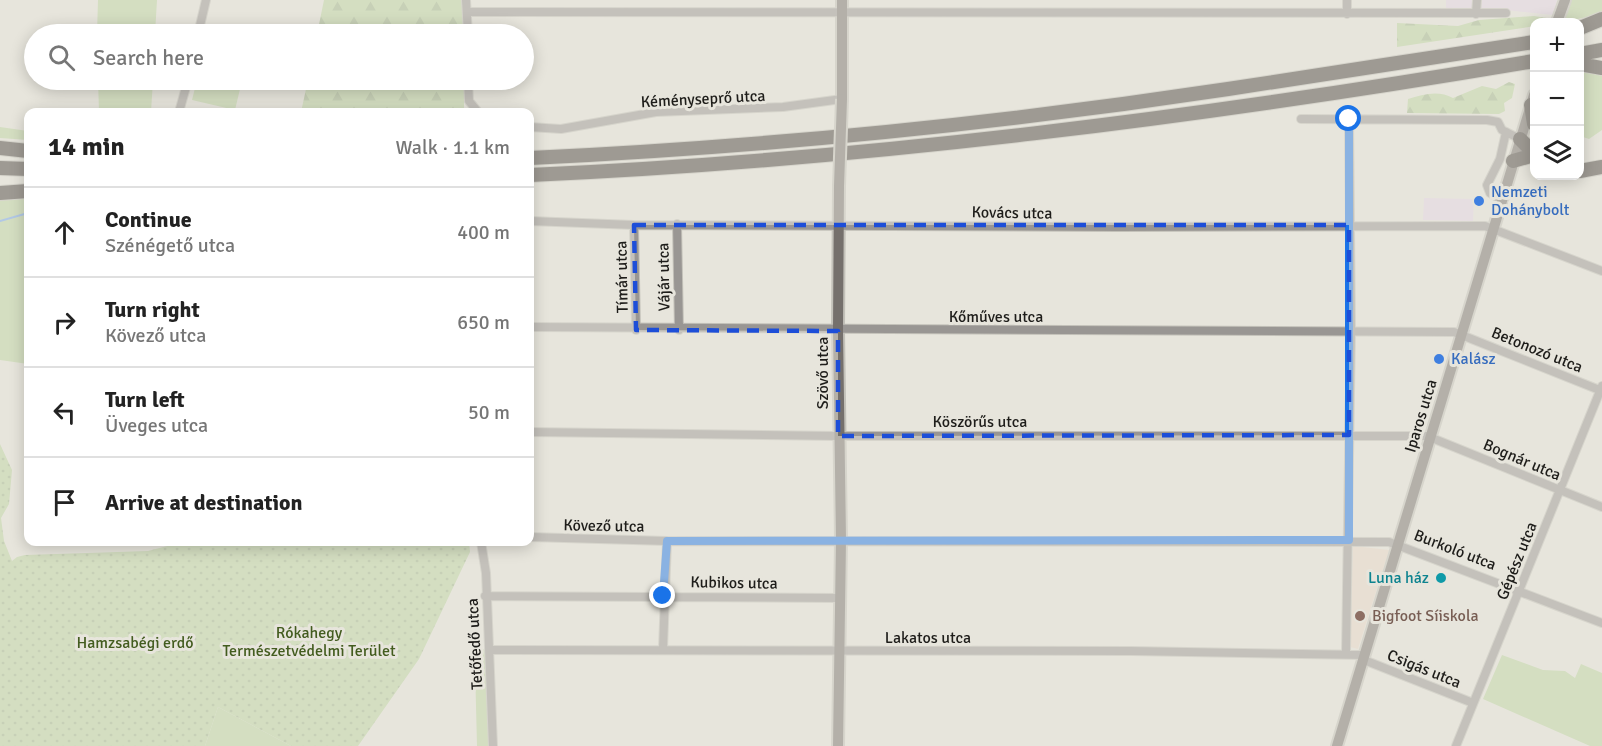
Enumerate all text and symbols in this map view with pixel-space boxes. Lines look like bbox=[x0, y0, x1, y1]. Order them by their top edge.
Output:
map controls bbox=[1530, 18, 1584, 180]
button: + bbox=[1530, 18, 1584, 72]
search box bbox=[24, 24, 534, 90]
icon: search bbox=[45, 41, 78, 74]
text: Search here bbox=[93, 44, 204, 71]
button: − bbox=[1530, 72, 1584, 126]
street label: Kéményseprő utca bbox=[640, 86, 766, 112]
route start bbox=[1335, 105, 1361, 131]
button: layers bbox=[1530, 126, 1584, 180]
text: 14 min bbox=[48, 131, 125, 163]
text: Walk · 1.1 km bbox=[396, 135, 510, 160]
place label: Nemzeti Dohánybolt bbox=[1491, 182, 1570, 220]
marker: Nemzeti Dohánybolt bbox=[1472, 194, 1486, 208]
street label: Kovács utca bbox=[971, 202, 1053, 224]
text: Continue bbox=[105, 206, 192, 233]
icon: ahead bbox=[48, 216, 81, 249]
text: 400 m bbox=[457, 220, 510, 245]
text: Szénégető utca bbox=[105, 233, 235, 258]
street label: Tímár utca bbox=[611, 241, 633, 313]
street label: Vájár utca bbox=[653, 243, 675, 311]
text: Turn right bbox=[105, 296, 200, 323]
icon: right bbox=[48, 306, 81, 339]
street label: Kőműves utca bbox=[949, 307, 1043, 327]
text: 650 m bbox=[457, 310, 510, 335]
text: Kövező utca bbox=[105, 323, 206, 348]
street label: Betonozó utca bbox=[1488, 323, 1586, 377]
street label: Szövő utca bbox=[813, 337, 833, 409]
place label: Kalász bbox=[1451, 349, 1496, 369]
marker: Kalász bbox=[1432, 352, 1446, 366]
street label: Iparos utca bbox=[1400, 377, 1442, 455]
text: Turn left bbox=[105, 386, 185, 413]
icon: left bbox=[48, 396, 81, 429]
text: 50 m bbox=[468, 400, 510, 425]
street label: Köszörűs utca bbox=[933, 412, 1027, 432]
text: Üveges utca bbox=[105, 413, 208, 438]
street label: Bognár utca bbox=[1480, 435, 1564, 485]
icon: arrive bbox=[48, 486, 81, 519]
text: Arrive at destination bbox=[105, 489, 302, 516]
street label: Kövező utca bbox=[563, 515, 645, 537]
street label: Gépész utca bbox=[1492, 519, 1542, 603]
street label: Burkoló utca bbox=[1411, 525, 1499, 575]
place label: Luna ház bbox=[1368, 568, 1429, 588]
marker: Luna ház bbox=[1434, 571, 1448, 585]
street label: Kubikos utca bbox=[690, 572, 778, 594]
route end bbox=[649, 582, 675, 608]
street label: Tetőfedő utca bbox=[463, 598, 487, 690]
place label: Bigfoot Síiskola bbox=[1372, 606, 1479, 626]
marker: Bigfoot Síiskola bbox=[1353, 609, 1367, 623]
park label: Rókahegy Természetvédelmi Terület bbox=[222, 623, 396, 661]
street label: Lakatos utca bbox=[885, 628, 971, 648]
park label: Hamzsabégi erdő bbox=[76, 633, 194, 653]
street label: Csigás utca bbox=[1384, 645, 1464, 693]

